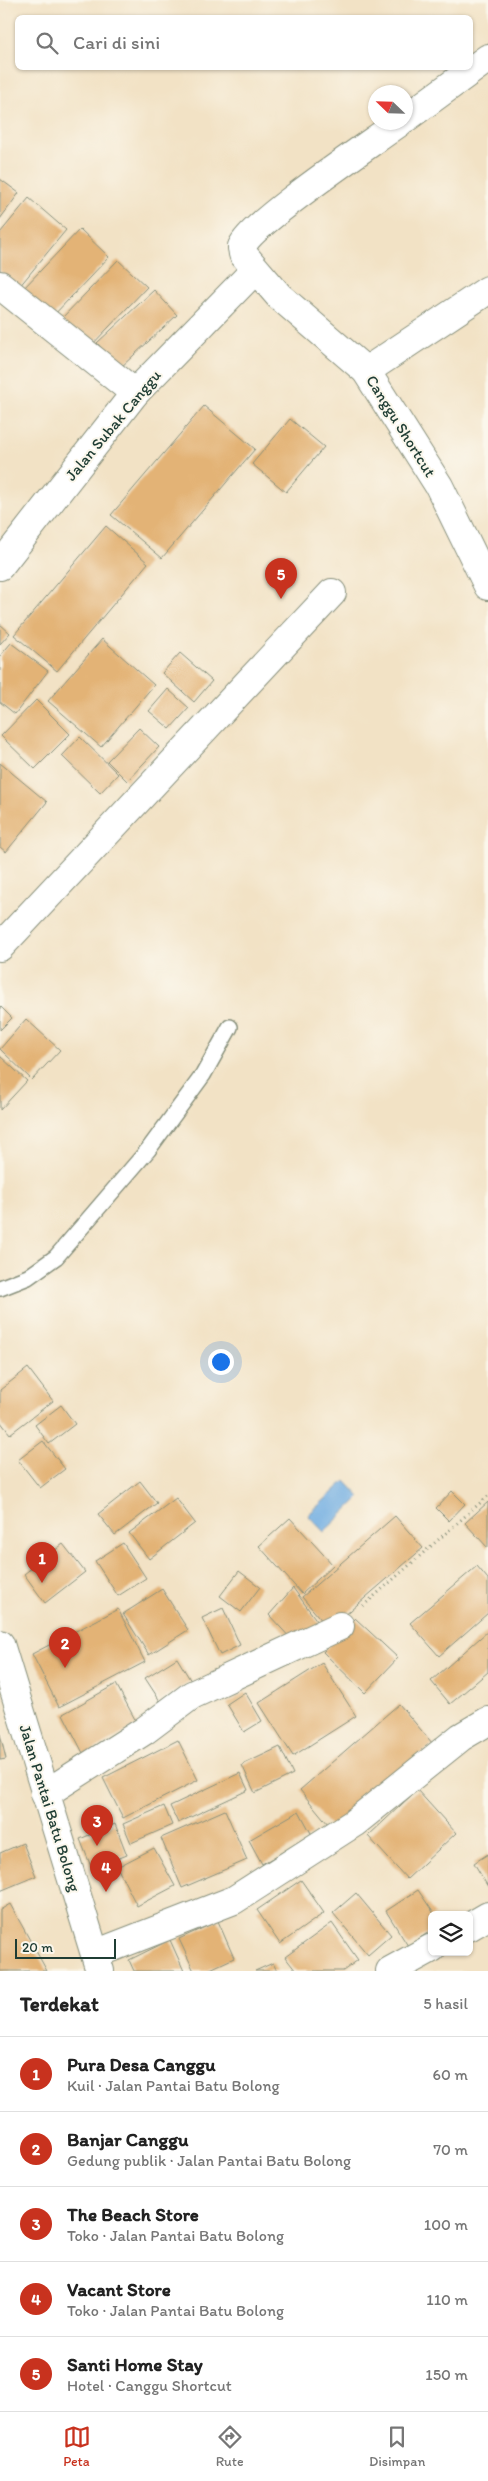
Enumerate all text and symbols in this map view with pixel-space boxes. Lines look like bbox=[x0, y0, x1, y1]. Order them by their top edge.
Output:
search box bbox=[15, 15, 473, 70]
icon: search bbox=[33, 29, 61, 57]
text: Cari di sini bbox=[73, 31, 160, 54]
north arrow bbox=[368, 85, 413, 130]
street label: Jalan Subak Canggu bbox=[61, 366, 165, 484]
street label: Canggu Shortcut bbox=[362, 372, 440, 480]
pin: 5 bbox=[265, 558, 297, 599]
your location bbox=[208, 1349, 234, 1375]
pin: 1 bbox=[26, 1542, 58, 1583]
pin: 2 bbox=[49, 1627, 81, 1668]
street label: Jalan Pantai Batu Bolong bbox=[15, 1722, 85, 1895]
pin: 3 bbox=[81, 1805, 113, 1846]
pin: 4 bbox=[90, 1851, 122, 1892]
map controls bbox=[428, 1911, 473, 1956]
button: layers bbox=[428, 1911, 473, 1956]
scale bar bbox=[15, 1936, 116, 1959]
text: 20 m bbox=[22, 1939, 53, 1956]
text: Terdekat bbox=[20, 1991, 99, 2016]
text: 5 hasil bbox=[423, 1994, 468, 2013]
text: Pura Desa Canggu bbox=[67, 2053, 216, 2076]
text: 1 bbox=[32, 2065, 40, 2084]
text: 60 m bbox=[433, 2065, 468, 2084]
text: Kuil · Jalan Pantai Batu Bolong bbox=[67, 2076, 280, 2095]
text: Banjar Canggu bbox=[67, 2128, 189, 2151]
text: 2 bbox=[32, 2140, 40, 2159]
text: 70 m bbox=[433, 2140, 468, 2159]
text: Gedung publik · Jalan Pantai Batu Bolong bbox=[67, 2151, 351, 2170]
text: The Beach Store bbox=[67, 2203, 199, 2226]
text: 3 bbox=[32, 2215, 40, 2234]
text: 100 m bbox=[424, 2215, 468, 2234]
text: Toko · Jalan Pantai Batu Bolong bbox=[67, 2226, 284, 2245]
text: Vacant Store bbox=[67, 2278, 171, 2301]
text: 4 bbox=[31, 2290, 41, 2309]
text: 110 m bbox=[426, 2290, 468, 2309]
text: Toko · Jalan Pantai Batu Bolong bbox=[67, 2301, 284, 2320]
text: Santi Home Stay bbox=[67, 2353, 203, 2376]
text: 5 bbox=[32, 2365, 40, 2384]
text: 150 m bbox=[425, 2365, 468, 2384]
text: Hotel · Canggu Shortcut bbox=[67, 2376, 232, 2395]
tab: Peta bbox=[63, 2423, 91, 2470]
tab: Rute bbox=[216, 2423, 244, 2470]
tab: Disimpan bbox=[369, 2423, 425, 2470]

